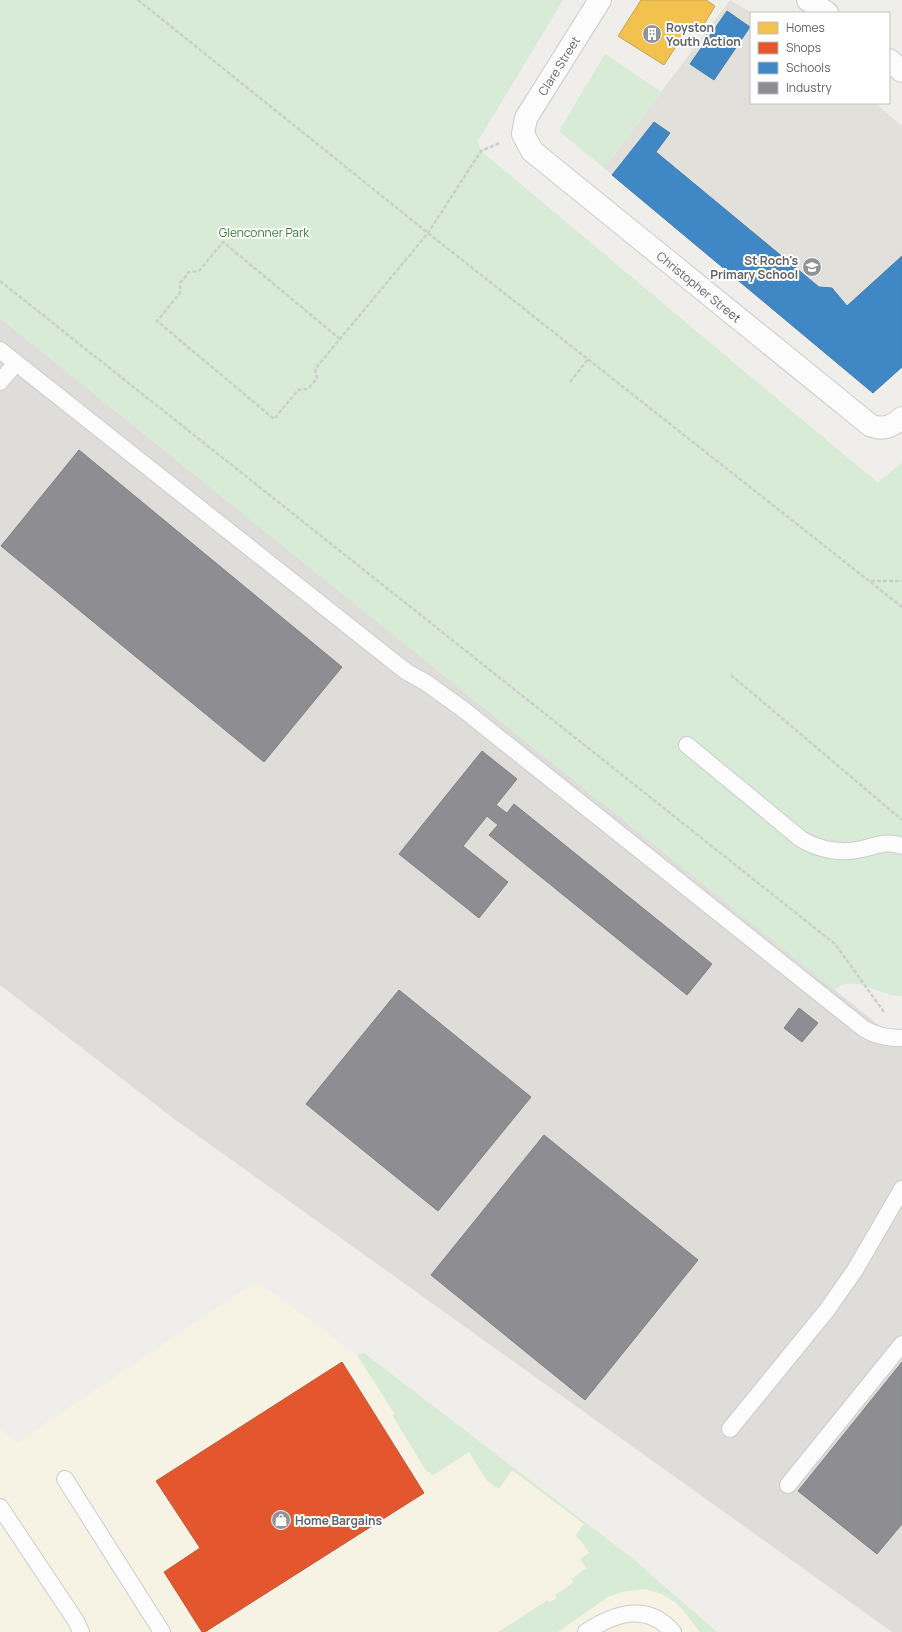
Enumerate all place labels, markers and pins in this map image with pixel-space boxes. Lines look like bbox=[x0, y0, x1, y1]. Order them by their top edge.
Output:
place label: Royston Youth Action bbox=[666, 19, 741, 50]
building icon: Royston Youth Action bbox=[641, 23, 663, 45]
place label: St Roch's Primary School bbox=[710, 252, 798, 283]
school or university icon: St Roch's Primary School bbox=[801, 256, 823, 278]
shop icon: Home Bargains bbox=[270, 1509, 292, 1531]
place label: Home Bargains bbox=[295, 1512, 383, 1529]

